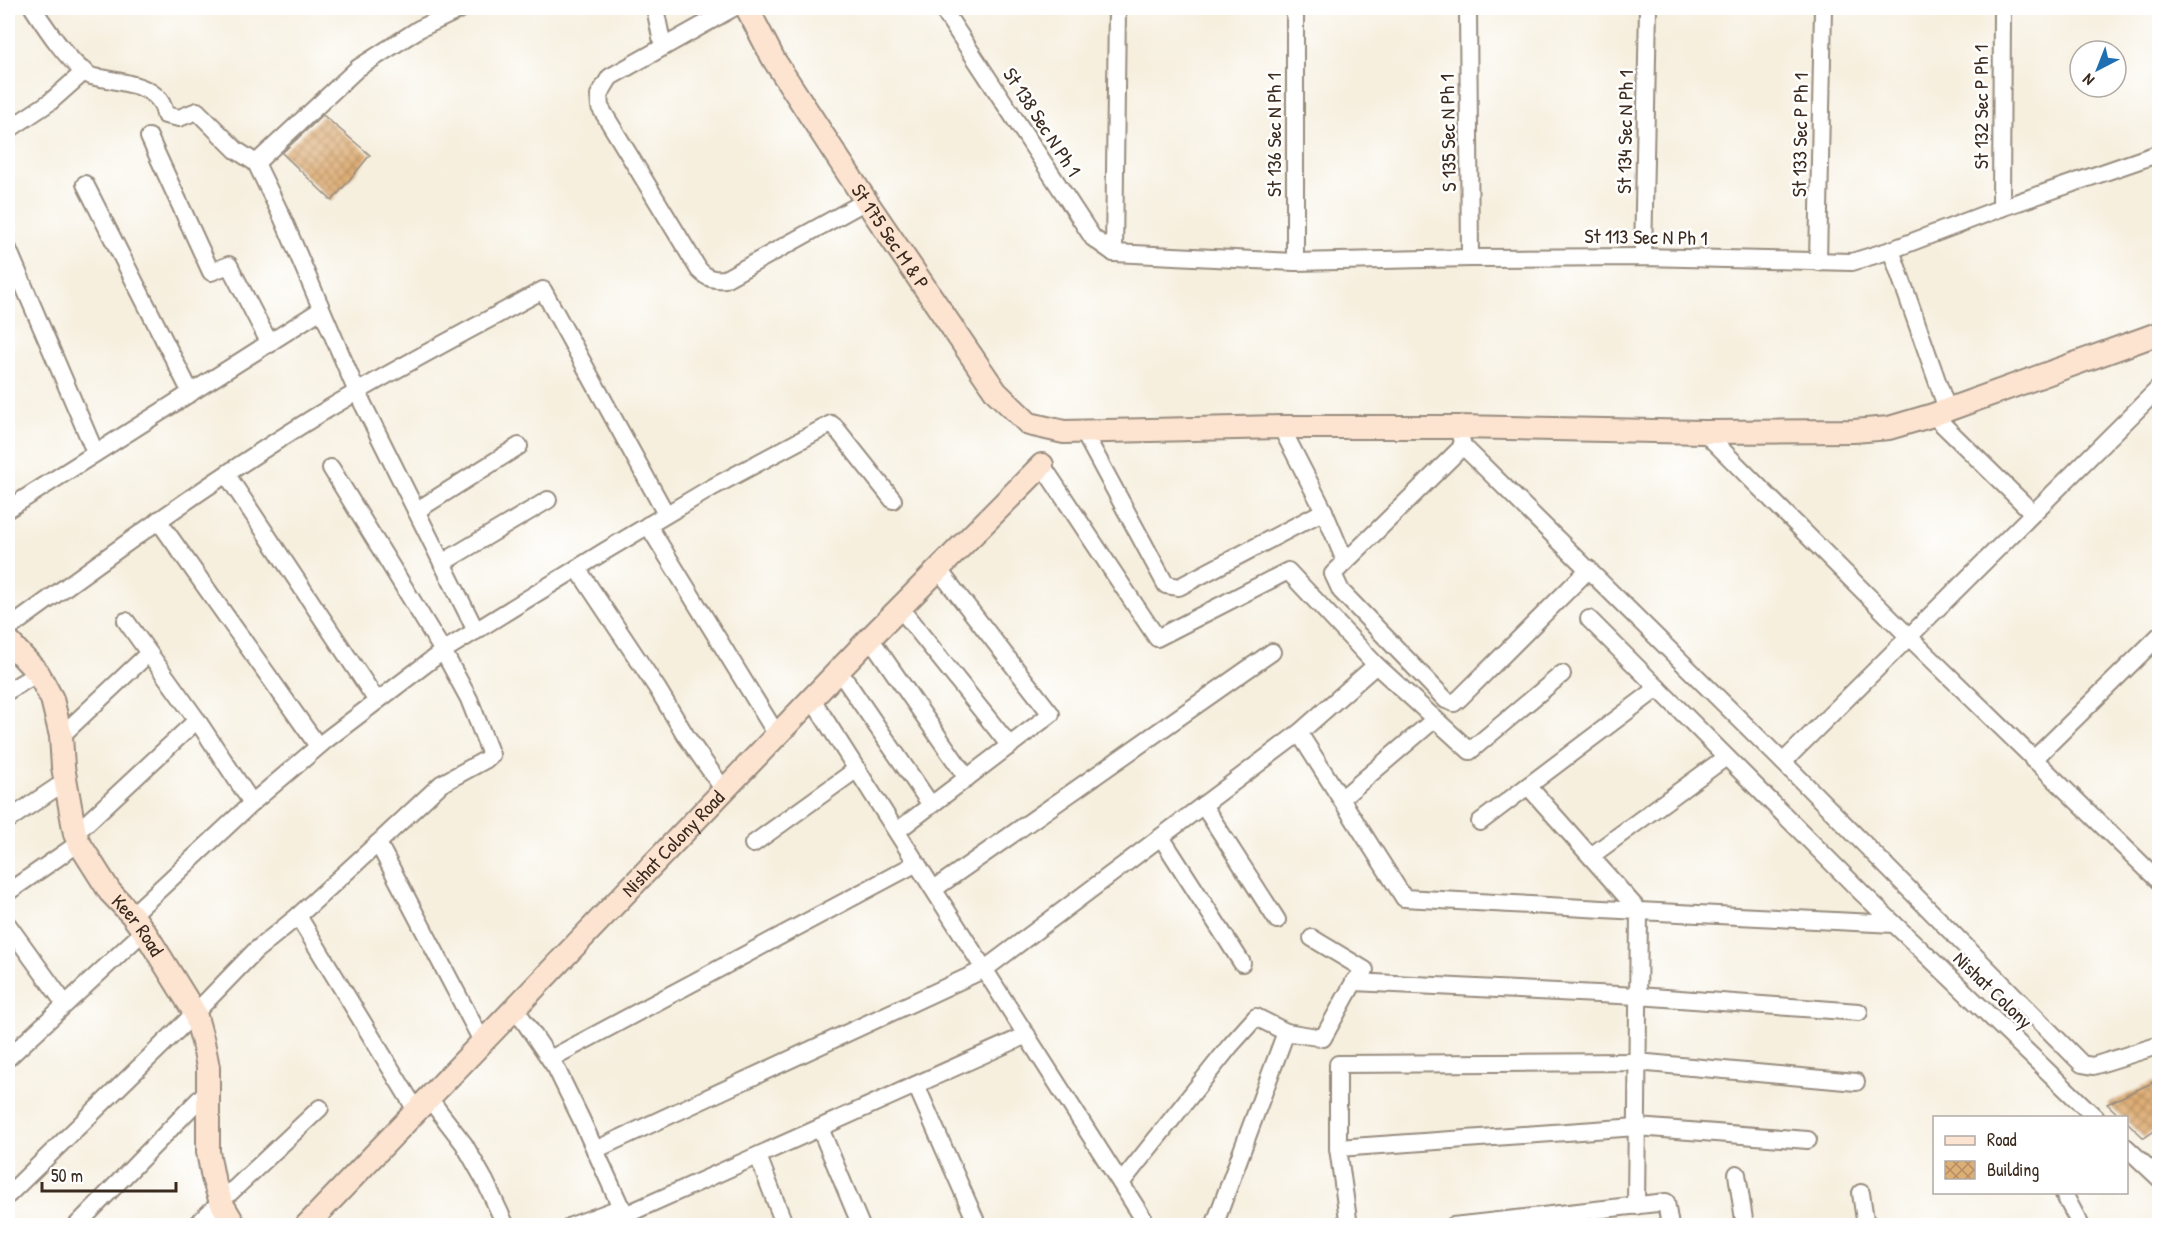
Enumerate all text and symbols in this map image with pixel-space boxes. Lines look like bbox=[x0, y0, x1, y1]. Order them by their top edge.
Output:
north arrow bbox=[2068, 39, 2128, 99]
street label: St 132 Sec P Ph 1 bbox=[1967, 45, 1994, 169]
street label: St 138 Sec N Ph 1 bbox=[997, 62, 1088, 181]
text: N bbox=[2077, 69, 2098, 91]
street label: St 134 Sec N Ph 1 bbox=[1610, 70, 1639, 194]
street label: St 136 Sec N Ph 1 bbox=[1260, 73, 1287, 197]
street label: St 133 Sec P Ph 1 bbox=[1785, 73, 1814, 197]
street label: S 135 Sec N Ph 1 bbox=[1433, 74, 1462, 192]
street label: St 175 Sec M & P bbox=[845, 178, 936, 294]
street label: St 113 Sec N Ph 1 bbox=[1584, 222, 1708, 251]
street label: Nishat Colony Road bbox=[615, 784, 730, 902]
street label: Keer Road bbox=[106, 888, 171, 961]
street label: Nishat Colony bbox=[1948, 945, 2039, 1034]
legend bbox=[1933, 1116, 2128, 1194]
text: Road bbox=[1987, 1127, 2017, 1152]
scale bar bbox=[42, 1155, 176, 1193]
text: Building bbox=[1987, 1157, 2039, 1182]
text: 50 m bbox=[51, 1163, 83, 1188]

